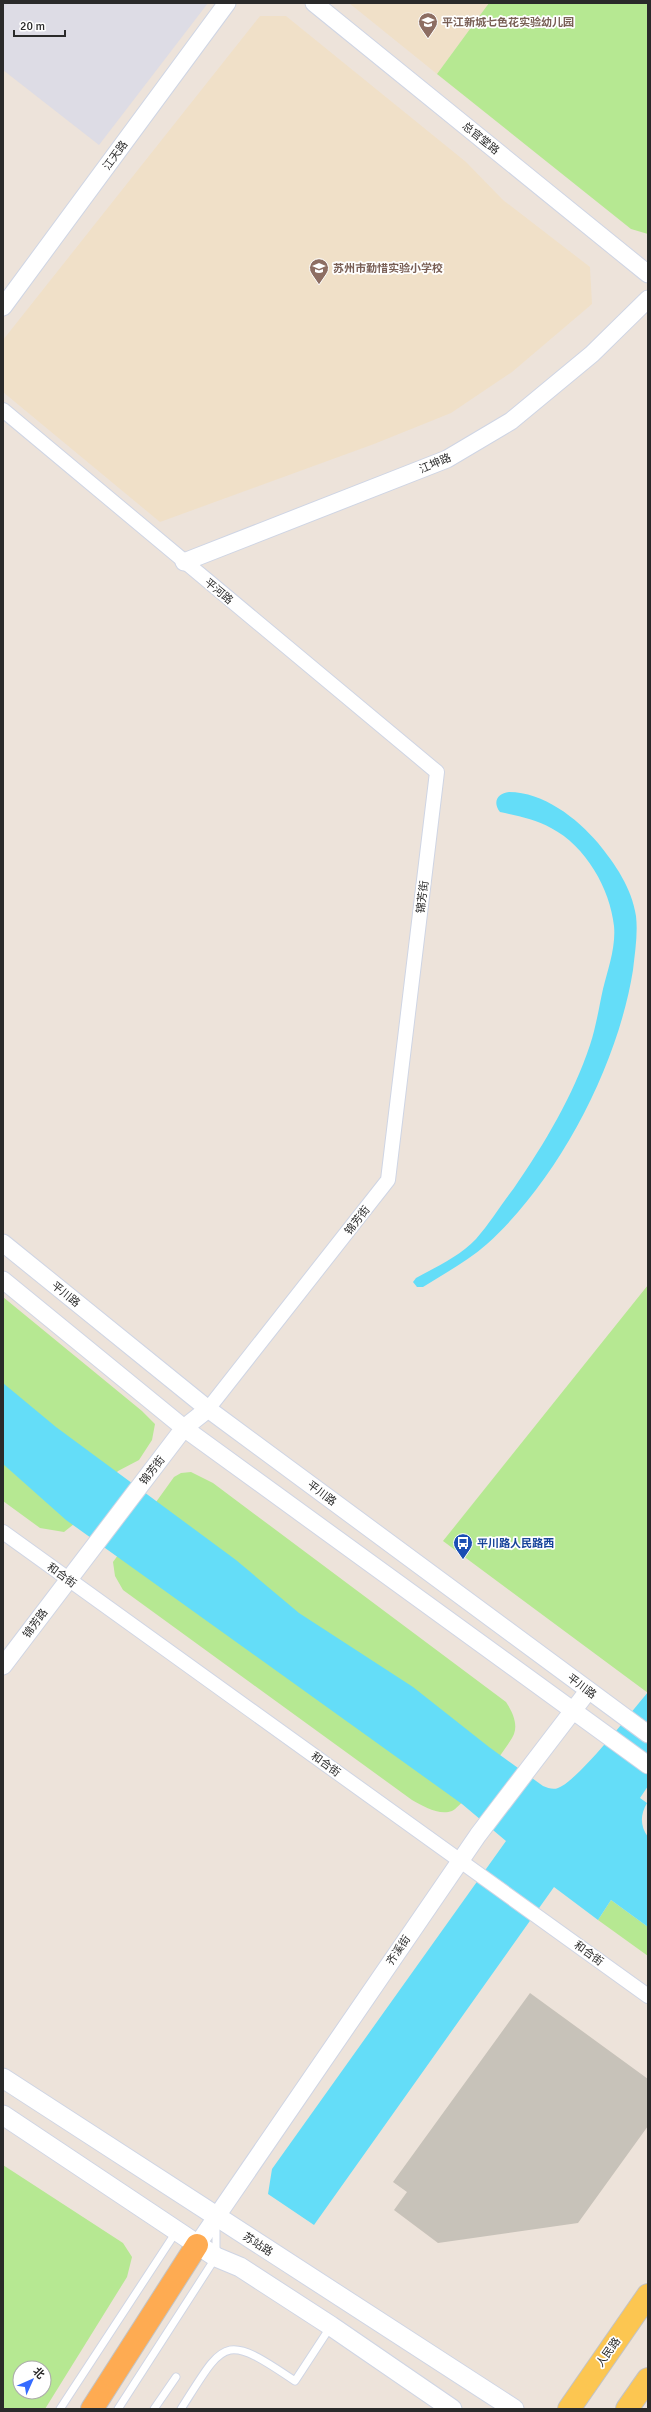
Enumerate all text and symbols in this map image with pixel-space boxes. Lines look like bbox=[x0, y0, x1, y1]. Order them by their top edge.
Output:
school or university icon: 平江新城七色花实验幼儿园 bbox=[417, 11, 439, 39]
scale bar bbox=[14, 12, 65, 38]
place label: 平江新城七色花实验幼儿园 bbox=[442, 16, 574, 29]
text: 20 m bbox=[20, 19, 45, 34]
street label: 总官堂路 bbox=[459, 119, 502, 157]
street label: 江天路 bbox=[100, 138, 130, 172]
school or university icon: 苏州市勤惜实验小学校 bbox=[308, 257, 330, 285]
place label: 苏州市勤惜实验小学校 bbox=[333, 262, 443, 275]
street label: 江坤路 bbox=[417, 451, 453, 476]
street label: 平河路 bbox=[202, 576, 235, 607]
street label: 锦芳街 bbox=[414, 880, 431, 914]
street label: 锦芳街 bbox=[342, 1203, 373, 1237]
street label: 平川路 bbox=[49, 1279, 83, 1310]
street label: 锦芳街 bbox=[137, 1453, 168, 1487]
street label: 平川路 bbox=[305, 1478, 339, 1509]
bus stop icon: 平川路人民路西 bbox=[452, 1532, 474, 1560]
place label: 平川路人民路西 bbox=[477, 1537, 554, 1550]
street label: 和合街 bbox=[45, 1560, 79, 1590]
street label: 锦芳路 bbox=[20, 1606, 50, 1640]
street label: 平川路 bbox=[565, 1671, 599, 1702]
street label: 和合街 bbox=[309, 1749, 343, 1779]
street label: 齐溪街 bbox=[384, 1933, 413, 1968]
street label: 和合街 bbox=[572, 1938, 606, 1968]
street label: 苏站路 bbox=[240, 2230, 275, 2259]
street label: 人民路 bbox=[594, 2335, 623, 2370]
north arrow bbox=[12, 2360, 52, 2400]
text: 北 bbox=[30, 2365, 47, 2382]

